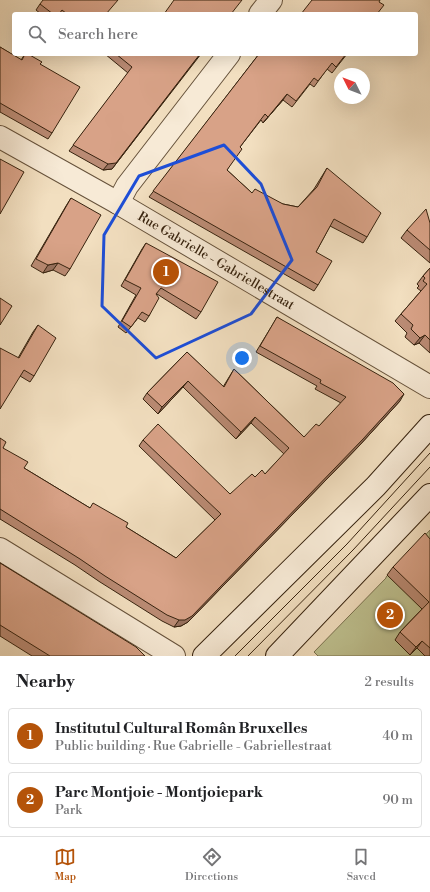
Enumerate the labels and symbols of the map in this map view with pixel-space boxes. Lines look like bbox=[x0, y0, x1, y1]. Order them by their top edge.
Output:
north arrow bbox=[334, 68, 370, 104]
street label: Rue Gabrielle - Gabriellestraat bbox=[135, 208, 298, 313]
pin: 1 bbox=[153, 257, 179, 287]
your location bbox=[232, 348, 252, 368]
pin: 2 bbox=[377, 600, 403, 630]

